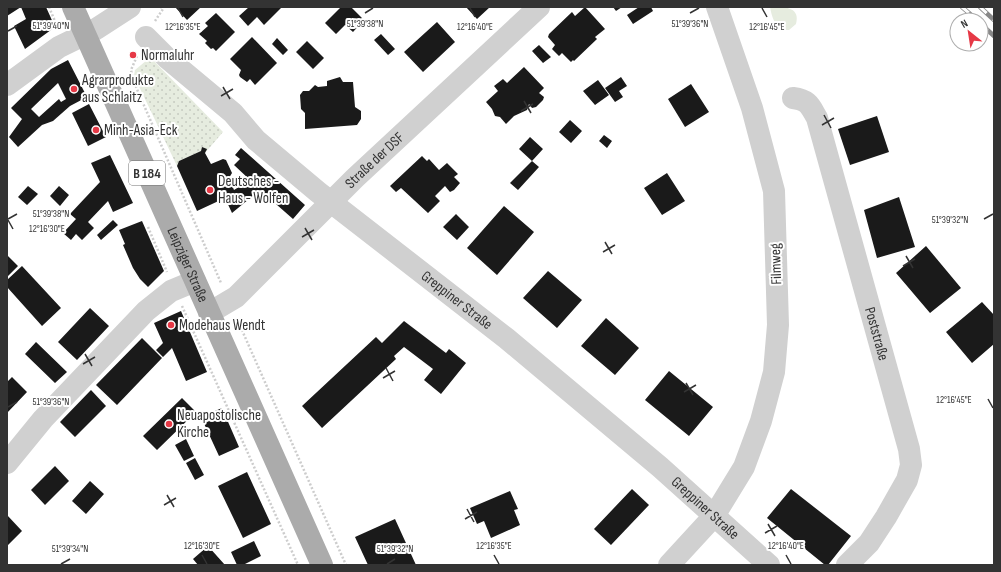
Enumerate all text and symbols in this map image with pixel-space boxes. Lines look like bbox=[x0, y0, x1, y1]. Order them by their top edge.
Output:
north arrow bbox=[949, 12, 989, 52]
text: N bbox=[958, 17, 970, 31]
text: 51°39'38"N bbox=[347, 18, 383, 30]
text: 51°39'36"N bbox=[672, 18, 708, 30]
text: 51°39'40"N bbox=[33, 20, 69, 32]
text: 12°16'35"E bbox=[165, 21, 201, 33]
text: 12°16'40"E bbox=[457, 21, 493, 33]
text: 12°16'45"E bbox=[749, 21, 785, 33]
place label: Normaluhr bbox=[141, 46, 195, 65]
marker: Normaluhr bbox=[128, 50, 138, 60]
place label: Agrarprodukte aus Schlaitz bbox=[81, 71, 154, 107]
marker: Agrarprodukte aus Schlaitz bbox=[69, 84, 79, 94]
place label: Minh-Asia-Eck bbox=[104, 121, 178, 140]
marker: Minh-Asia-Eck bbox=[91, 125, 101, 135]
street label: Straße der DSF bbox=[341, 128, 408, 192]
road number: B 184 bbox=[129, 161, 165, 185]
place label: Deutsches - Haus - Wolfen bbox=[218, 172, 288, 208]
marker: Deutsches - Haus - Wolfen bbox=[205, 185, 215, 195]
text: 51°39'38"N bbox=[33, 208, 69, 220]
text: 51°39'32"N bbox=[932, 214, 968, 226]
text: 12°16'30"E bbox=[29, 223, 65, 235]
street label: Leipziger Straße bbox=[163, 224, 213, 305]
street label: Filmweg bbox=[766, 243, 786, 285]
street label: Greppiner Straße bbox=[418, 266, 496, 334]
street label: Poststraße bbox=[860, 305, 893, 363]
place label: Modehaus Wendt bbox=[179, 316, 266, 335]
marker: Modehaus Wendt bbox=[166, 320, 176, 330]
text: 12°16'45"E bbox=[936, 394, 972, 406]
text: 51°39'36"N bbox=[33, 396, 69, 408]
place label: Neuapostolische Kirche bbox=[177, 406, 261, 442]
marker: Neuapostolische Kirche bbox=[164, 419, 174, 429]
street label: Greppiner Straße bbox=[667, 472, 743, 543]
text: 12°16'30"E bbox=[184, 540, 220, 552]
text: 12°16'35"E bbox=[476, 540, 512, 552]
text: 12°16'40"E bbox=[768, 540, 804, 552]
text: 51°39'34"N bbox=[52, 543, 88, 555]
text: 51°39'32"N bbox=[377, 543, 413, 555]

